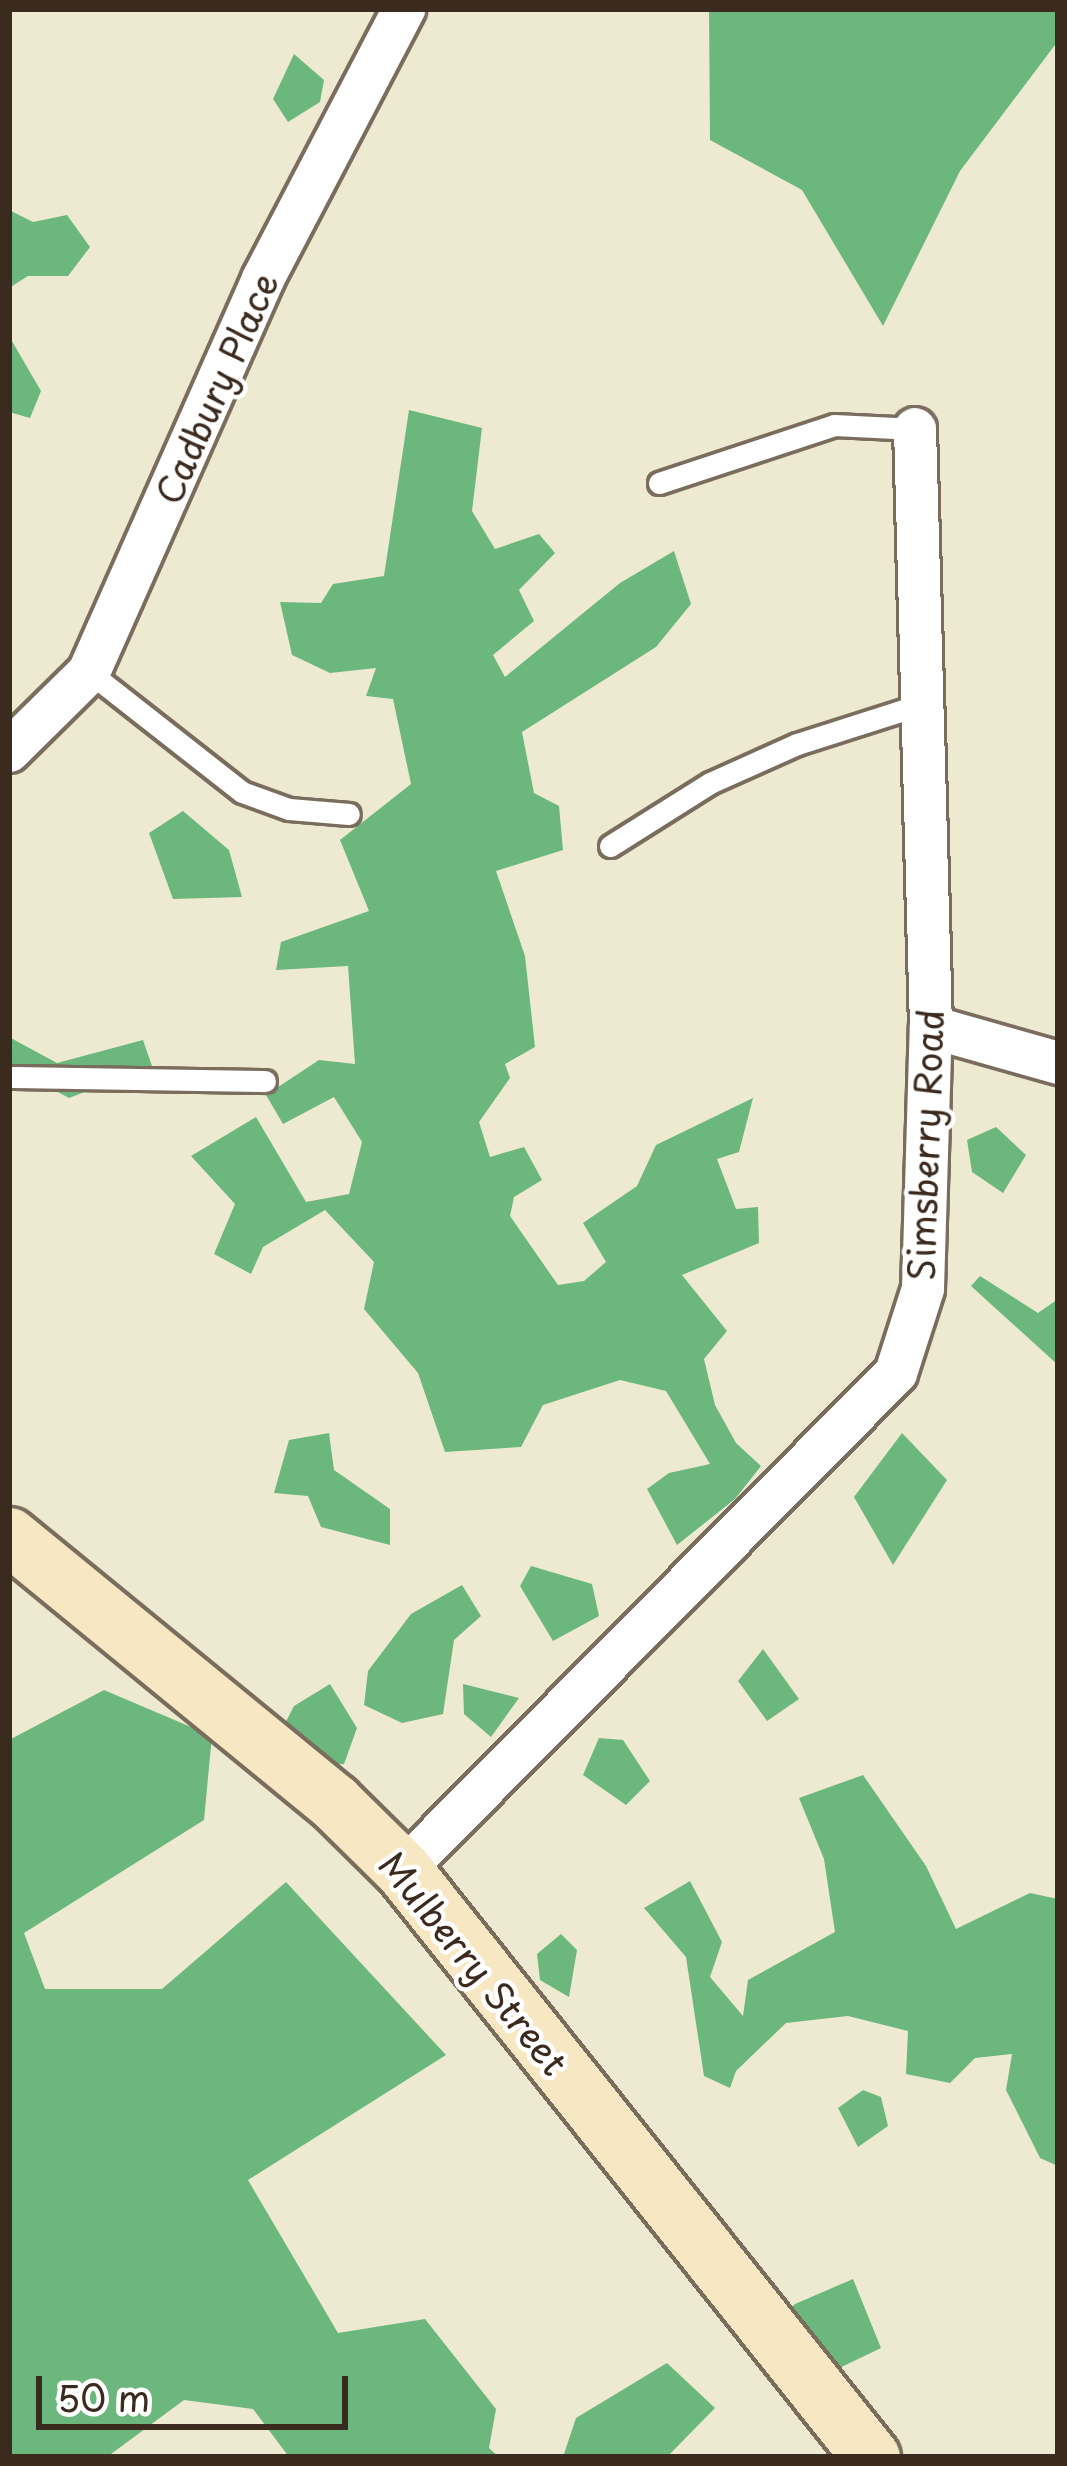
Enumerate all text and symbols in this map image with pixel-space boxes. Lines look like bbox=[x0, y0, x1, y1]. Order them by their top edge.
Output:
street label: Cadbury Place bbox=[145, 265, 287, 511]
street label: Simsberry Road bbox=[899, 1008, 951, 1282]
street label: Mulberry Street bbox=[371, 1842, 577, 2084]
scale bar bbox=[42, 2352, 354, 2426]
text: 50 m bbox=[57, 2370, 150, 2424]

